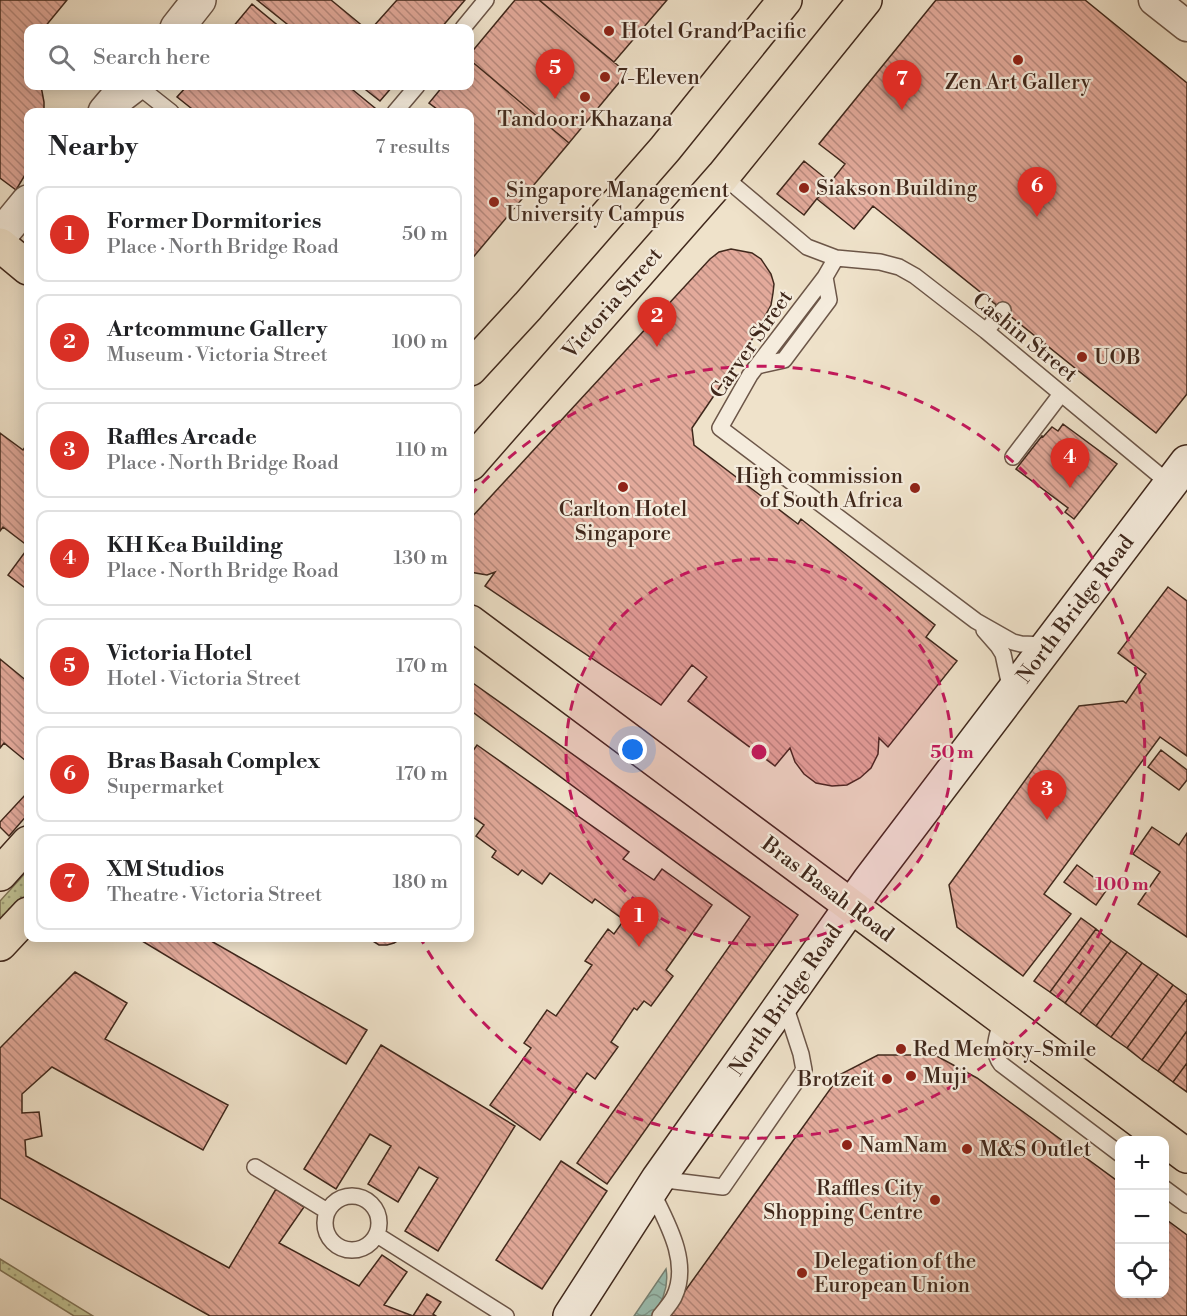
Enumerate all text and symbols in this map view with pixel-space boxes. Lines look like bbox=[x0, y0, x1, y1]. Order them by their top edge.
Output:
place label: Hotel Grand Pacific bbox=[621, 19, 807, 45]
search box bbox=[24, 24, 474, 90]
marker: Hotel Grand Pacific bbox=[602, 24, 616, 38]
icon: search bbox=[45, 41, 78, 74]
text: Search here bbox=[93, 44, 210, 71]
pin: 5 bbox=[536, 50, 574, 99]
marker: Zen Art Gallery bbox=[1011, 53, 1025, 67]
pin: 7 bbox=[882, 60, 922, 110]
place label: 7-Eleven bbox=[617, 65, 700, 91]
marker: 7-Eleven bbox=[598, 70, 612, 84]
place label: Zen Art Gallery bbox=[945, 70, 1092, 96]
marker: Tandoori Khazana bbox=[578, 90, 592, 104]
place label: Tandoori Khazana bbox=[497, 107, 673, 133]
text: Nearby bbox=[48, 131, 138, 163]
text: 7 results bbox=[375, 135, 450, 160]
pin: 6 bbox=[1018, 168, 1056, 217]
place label: Siakson Building bbox=[816, 176, 978, 202]
place label: Singapore Management University Campus bbox=[506, 178, 730, 228]
marker: Siakson Building bbox=[797, 181, 811, 195]
marker: Singapore Management University Campus bbox=[487, 195, 501, 209]
text: Former Dormitories bbox=[107, 208, 321, 235]
text: 1 bbox=[65, 222, 74, 247]
text: 50 m bbox=[402, 222, 448, 247]
text: Place · North Bridge Road bbox=[107, 235, 339, 260]
street label: Victoria Street bbox=[557, 242, 668, 365]
street label: Carver Street bbox=[705, 285, 799, 404]
street label: Cashin Street bbox=[967, 288, 1083, 388]
pin: 2 bbox=[638, 298, 676, 347]
text: Artcommune Gallery bbox=[107, 316, 327, 343]
text: 2 bbox=[63, 330, 76, 355]
text: 100 m bbox=[392, 330, 448, 355]
text: Museum · Victoria Street bbox=[107, 343, 328, 368]
place label: UOB bbox=[1094, 345, 1141, 371]
marker: UOB bbox=[1075, 350, 1089, 364]
text: Raffles Arcade bbox=[107, 424, 257, 451]
text: 3 bbox=[63, 438, 76, 463]
text: 110 m bbox=[396, 438, 448, 463]
pin: 4 bbox=[1050, 438, 1090, 488]
text: Place · North Bridge Road bbox=[107, 451, 339, 476]
place label: High commission of South Africa bbox=[736, 464, 903, 514]
marker: Carlton Hotel Singapore bbox=[616, 480, 630, 494]
marker: High commission of South Africa bbox=[908, 481, 922, 495]
place label: Carlton Hotel Singapore bbox=[559, 497, 687, 547]
street label: North Bridge Road bbox=[1012, 530, 1140, 689]
text: KH Kea Building bbox=[107, 532, 282, 559]
text: 4 bbox=[63, 546, 76, 571]
text: 130 m bbox=[393, 546, 448, 571]
text: Place · North Bridge Road bbox=[107, 559, 339, 584]
text: Victoria Hotel bbox=[107, 640, 252, 667]
text: 5 bbox=[63, 654, 76, 679]
text: 170 m bbox=[396, 654, 448, 679]
text: Hotel · Victoria Street bbox=[107, 667, 301, 692]
your location bbox=[618, 735, 647, 764]
text: 50 m bbox=[930, 741, 974, 764]
centre of rings bbox=[749, 742, 769, 762]
text: Bras Basah Complex bbox=[107, 748, 320, 775]
text: 6 bbox=[63, 762, 76, 787]
text: 170 m bbox=[396, 762, 448, 787]
pin: 3 bbox=[1028, 770, 1066, 820]
text: Supermarket bbox=[107, 775, 224, 800]
street label: Bras Basah Road bbox=[755, 831, 899, 948]
text: XM Studios bbox=[107, 856, 224, 883]
text: 7 bbox=[64, 870, 75, 895]
text: 180 m bbox=[393, 870, 448, 895]
text: 100 m bbox=[1095, 873, 1149, 896]
text: Theatre · Victoria Street bbox=[107, 883, 322, 908]
pin: 1 bbox=[620, 898, 658, 947]
street label: North Bridge Road bbox=[724, 920, 848, 1081]
place label: Red Memory-Smile bbox=[913, 1037, 1096, 1063]
marker: Red Memory-Smile bbox=[894, 1042, 908, 1056]
place label: Muji bbox=[923, 1064, 967, 1090]
place label: Brotzeit bbox=[797, 1067, 876, 1093]
marker: Muji bbox=[904, 1069, 918, 1083]
marker: Brotzeit bbox=[880, 1072, 894, 1086]
place label: NamNam bbox=[859, 1133, 948, 1159]
map controls bbox=[1115, 1136, 1169, 1298]
button: + bbox=[1115, 1136, 1169, 1190]
place label: M&S Outlet bbox=[979, 1137, 1092, 1163]
marker: NamNam bbox=[840, 1138, 854, 1152]
marker: M&S Outlet bbox=[960, 1142, 974, 1156]
place label: Raffles City Shopping Centre bbox=[763, 1176, 924, 1226]
button: − bbox=[1115, 1190, 1169, 1244]
marker: Raffles City Shopping Centre bbox=[928, 1193, 942, 1207]
button: locate bbox=[1115, 1244, 1169, 1298]
place label: Delegation of the European Union bbox=[814, 1249, 976, 1299]
marker: Delegation of the European Union bbox=[795, 1266, 809, 1280]

